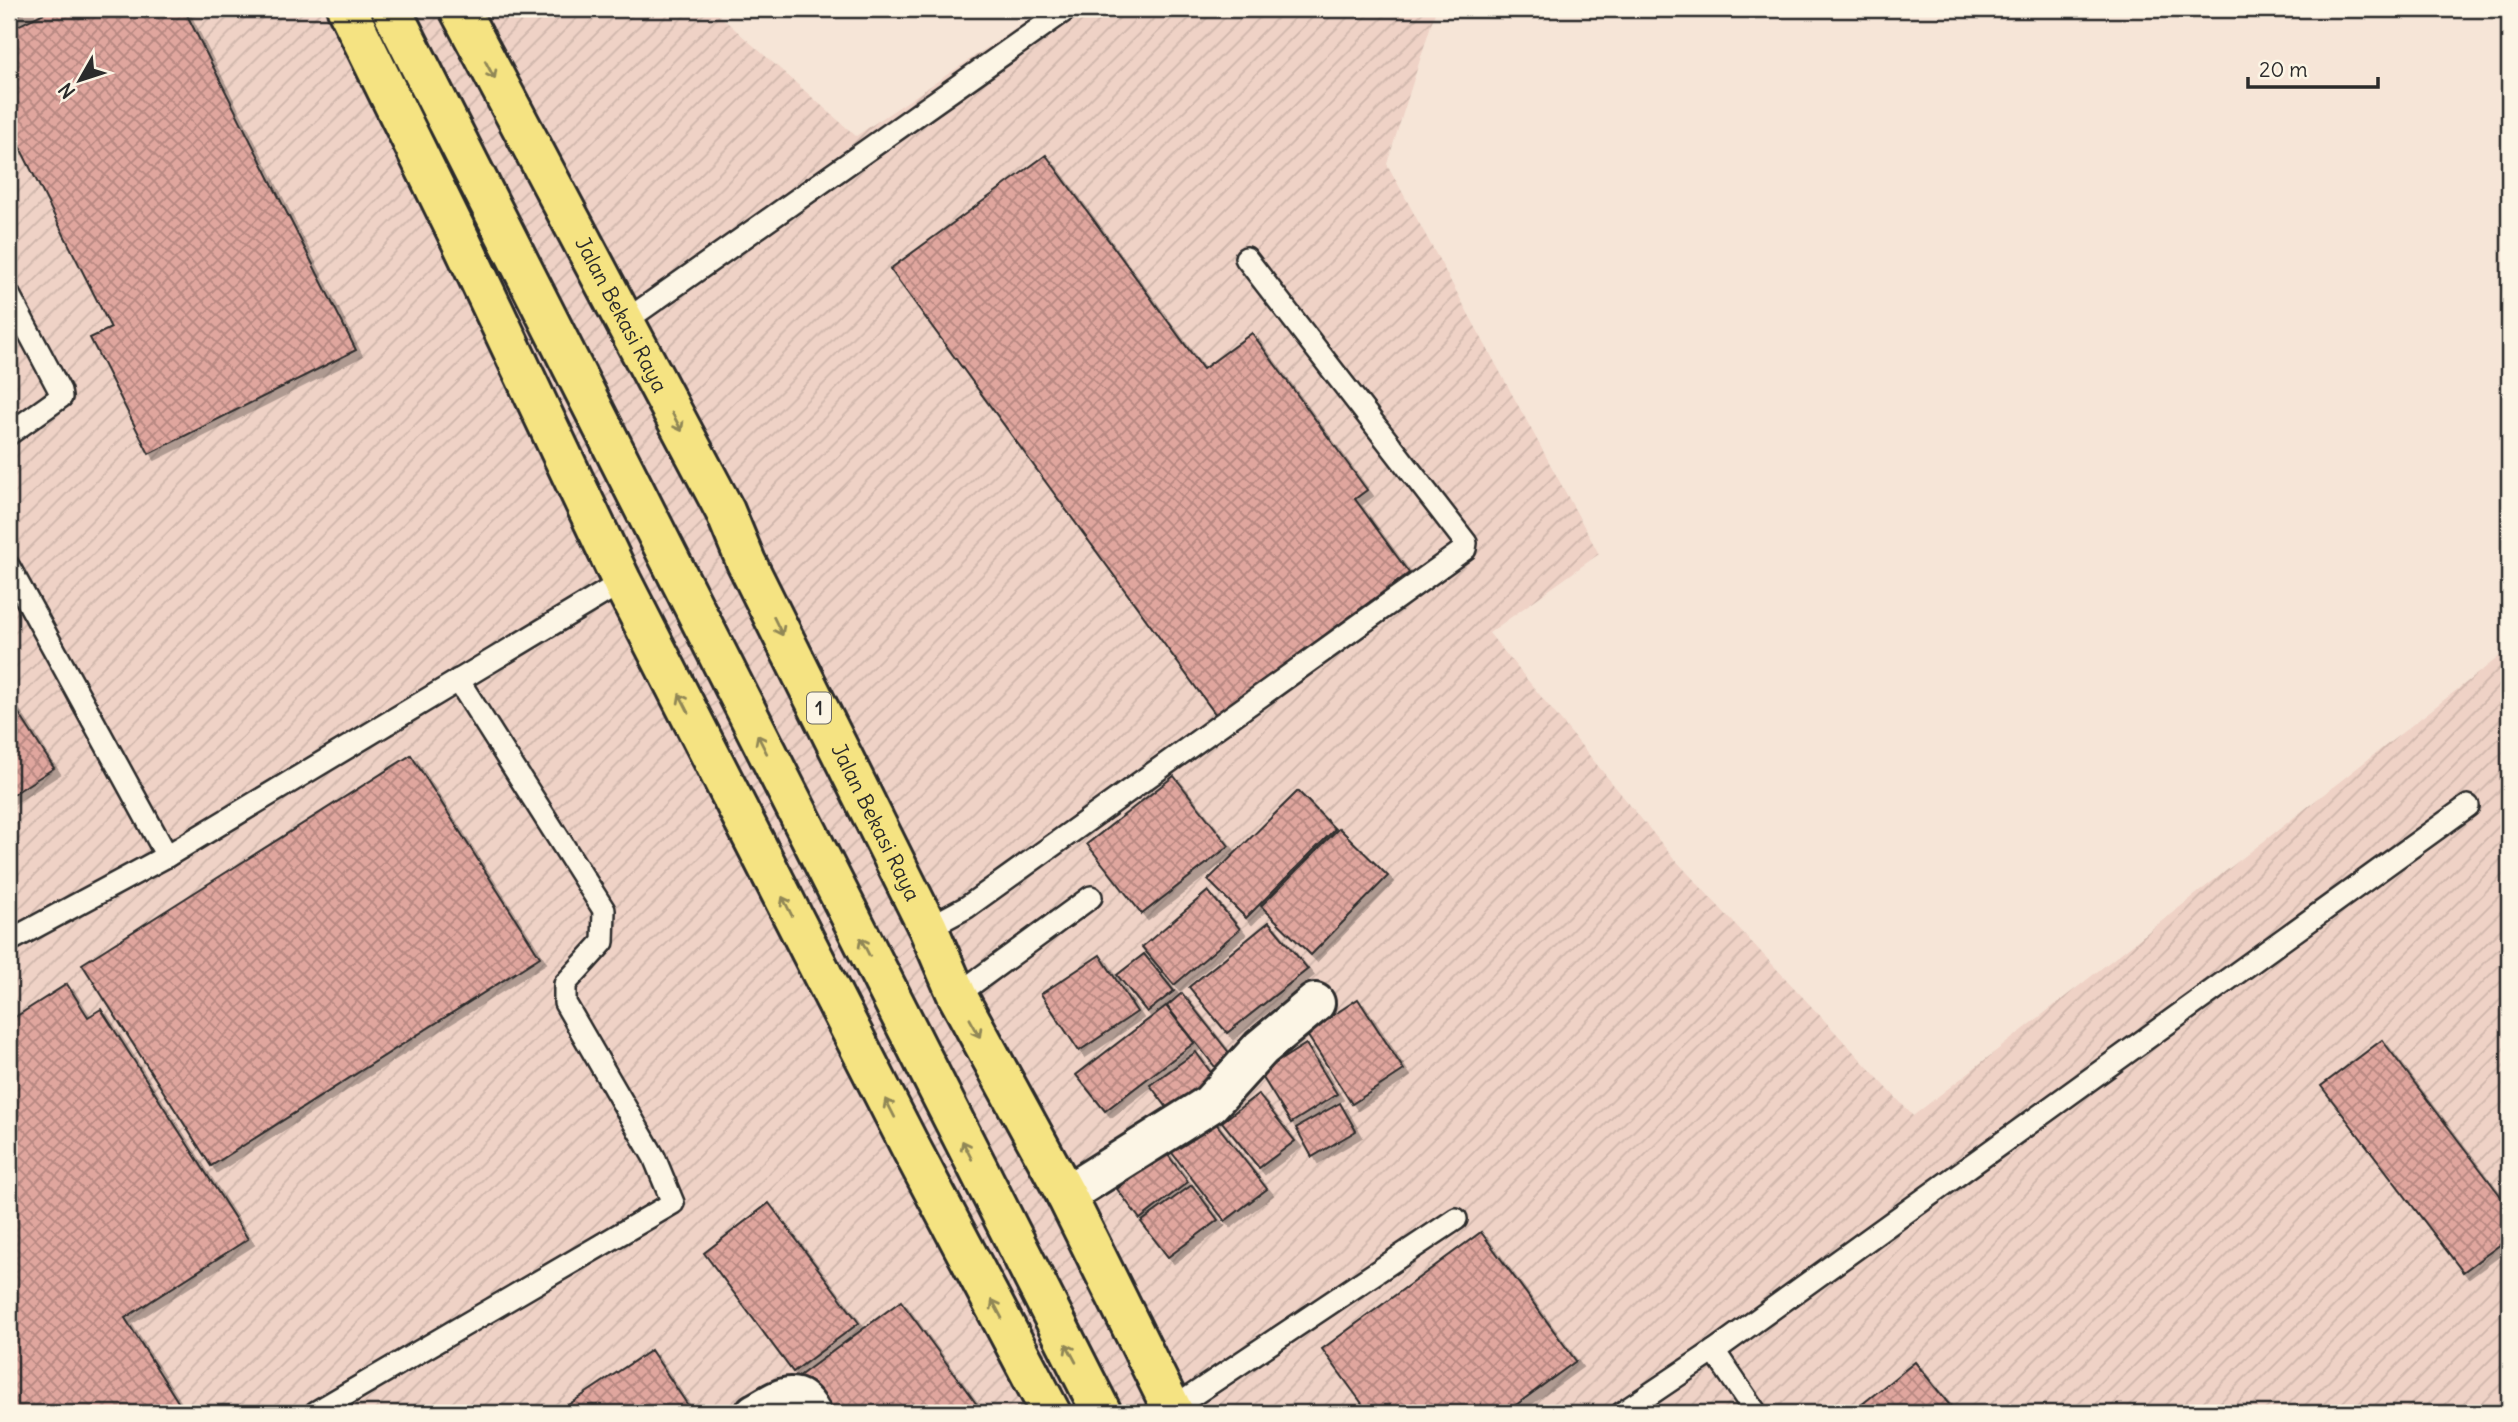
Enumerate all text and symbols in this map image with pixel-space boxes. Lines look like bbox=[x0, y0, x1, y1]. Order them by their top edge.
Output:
north arrow bbox=[46, 46, 116, 116]
scale bar bbox=[2248, 46, 2378, 90]
text: 20 m bbox=[2259, 56, 2308, 83]
one-way arrow bbox=[483, 59, 497, 79]
text: N bbox=[53, 78, 80, 103]
street label: Jalan Bekasi Raya bbox=[569, 232, 674, 397]
one-way arrow bbox=[671, 411, 684, 432]
one-way arrow bbox=[772, 615, 785, 636]
road number: 1 bbox=[807, 692, 831, 723]
one-way arrow bbox=[676, 693, 690, 714]
one-way arrow bbox=[755, 734, 768, 755]
street label: Jalan Bekasi Raya bbox=[825, 739, 926, 905]
one-way arrow bbox=[779, 896, 793, 917]
one-way arrow bbox=[857, 937, 871, 958]
one-way arrow bbox=[969, 1017, 982, 1038]
one-way arrow bbox=[883, 1098, 897, 1119]
one-way arrow bbox=[960, 1140, 974, 1161]
one-way arrow bbox=[990, 1300, 1004, 1320]
one-way arrow bbox=[1063, 1343, 1077, 1364]

